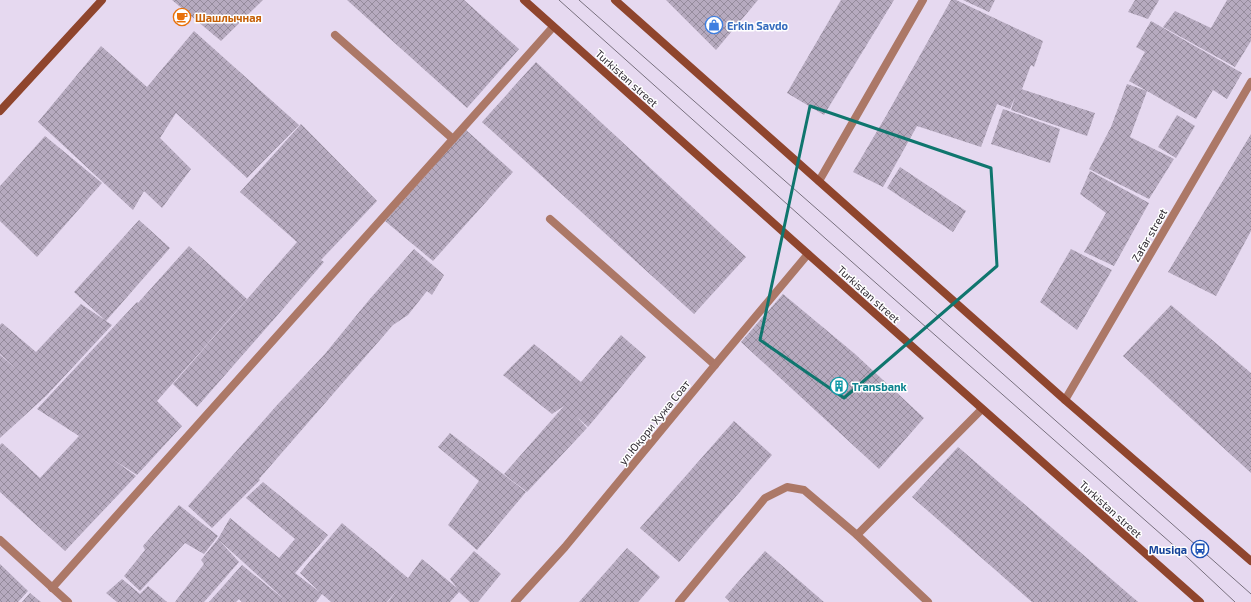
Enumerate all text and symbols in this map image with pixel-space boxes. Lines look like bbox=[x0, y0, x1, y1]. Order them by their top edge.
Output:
cafe icon: Шашлычная bbox=[172, 7, 192, 27]
place label: Шашлычная bbox=[195, 11, 262, 24]
shop icon: Erkin Savdo bbox=[704, 15, 724, 35]
place label: Erkin Savdo bbox=[727, 19, 789, 32]
street label: Turkistan street bbox=[593, 47, 661, 109]
street label: Zafar street bbox=[1129, 206, 1169, 264]
street label: Turkistan street bbox=[835, 263, 903, 325]
street label: ул.Юқори Хужа Соат bbox=[616, 376, 693, 468]
building icon: Transbank bbox=[829, 376, 849, 396]
place label: Transbank bbox=[852, 380, 908, 393]
street label: Turkistan street bbox=[1077, 478, 1145, 540]
bus stop icon: Musiqa bbox=[1190, 539, 1210, 559]
place label: Musiqa bbox=[1149, 543, 1187, 556]

